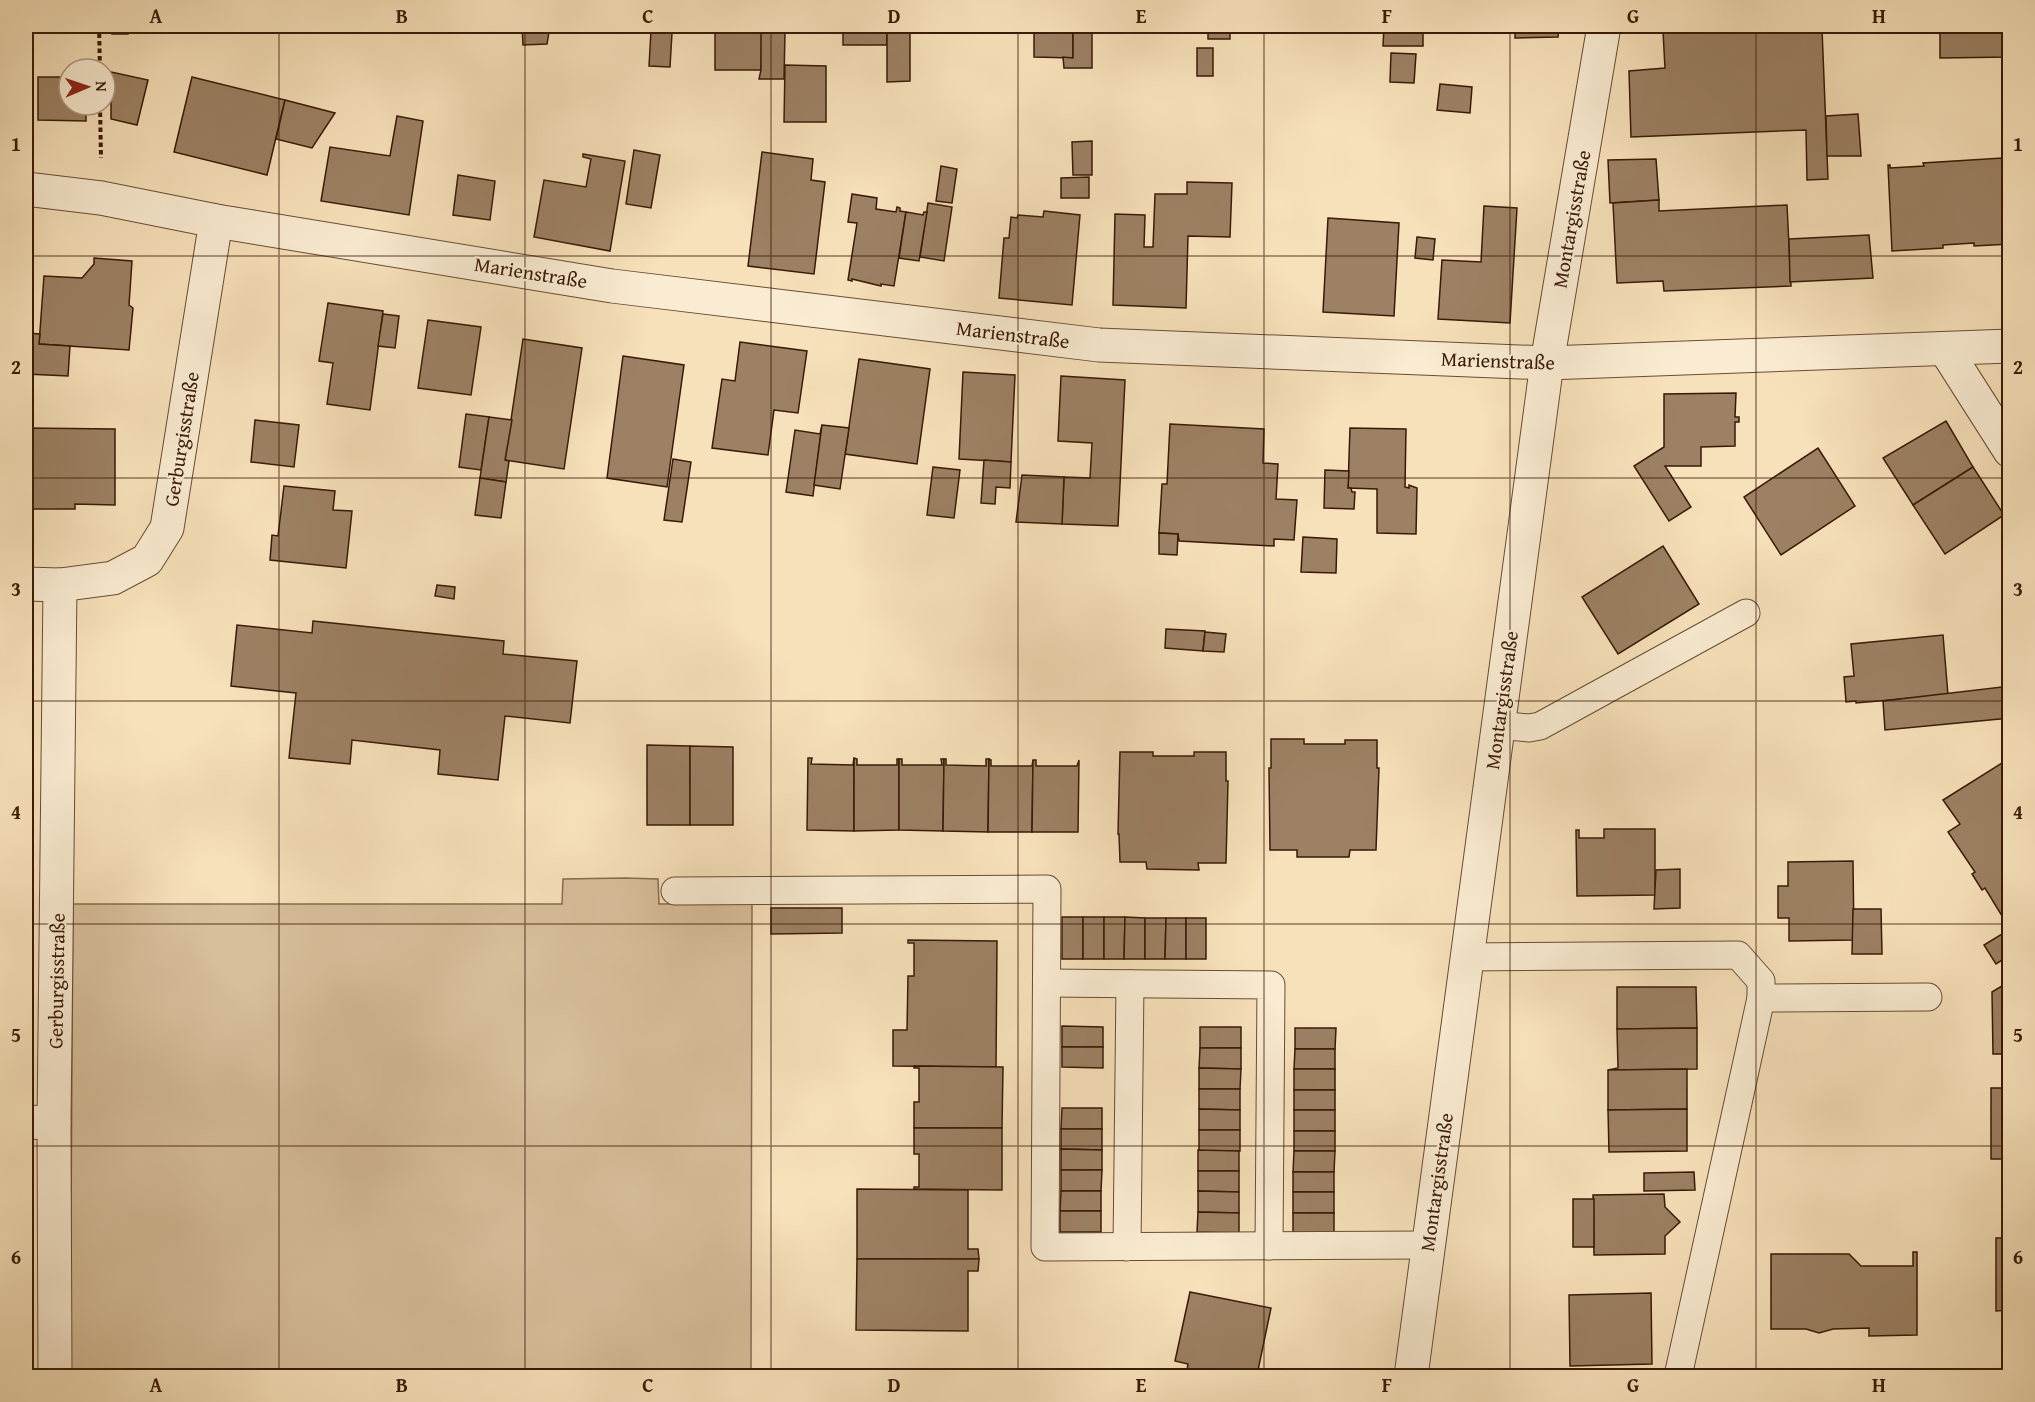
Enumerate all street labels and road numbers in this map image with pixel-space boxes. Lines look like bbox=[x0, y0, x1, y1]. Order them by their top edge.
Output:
street label: Montargisstraße bbox=[1545, 148, 1597, 290]
street label: Marienstraße bbox=[472, 249, 590, 295]
street label: Marienstraße bbox=[955, 313, 1071, 355]
street label: Marienstraße bbox=[1441, 344, 1555, 376]
street label: Gerburgisstraße bbox=[156, 370, 206, 508]
street label: Montargisstraße bbox=[1477, 629, 1525, 771]
street label: Gerburgisstraße bbox=[40, 913, 72, 1049]
street label: Montargisstraße bbox=[1412, 1111, 1460, 1253]

